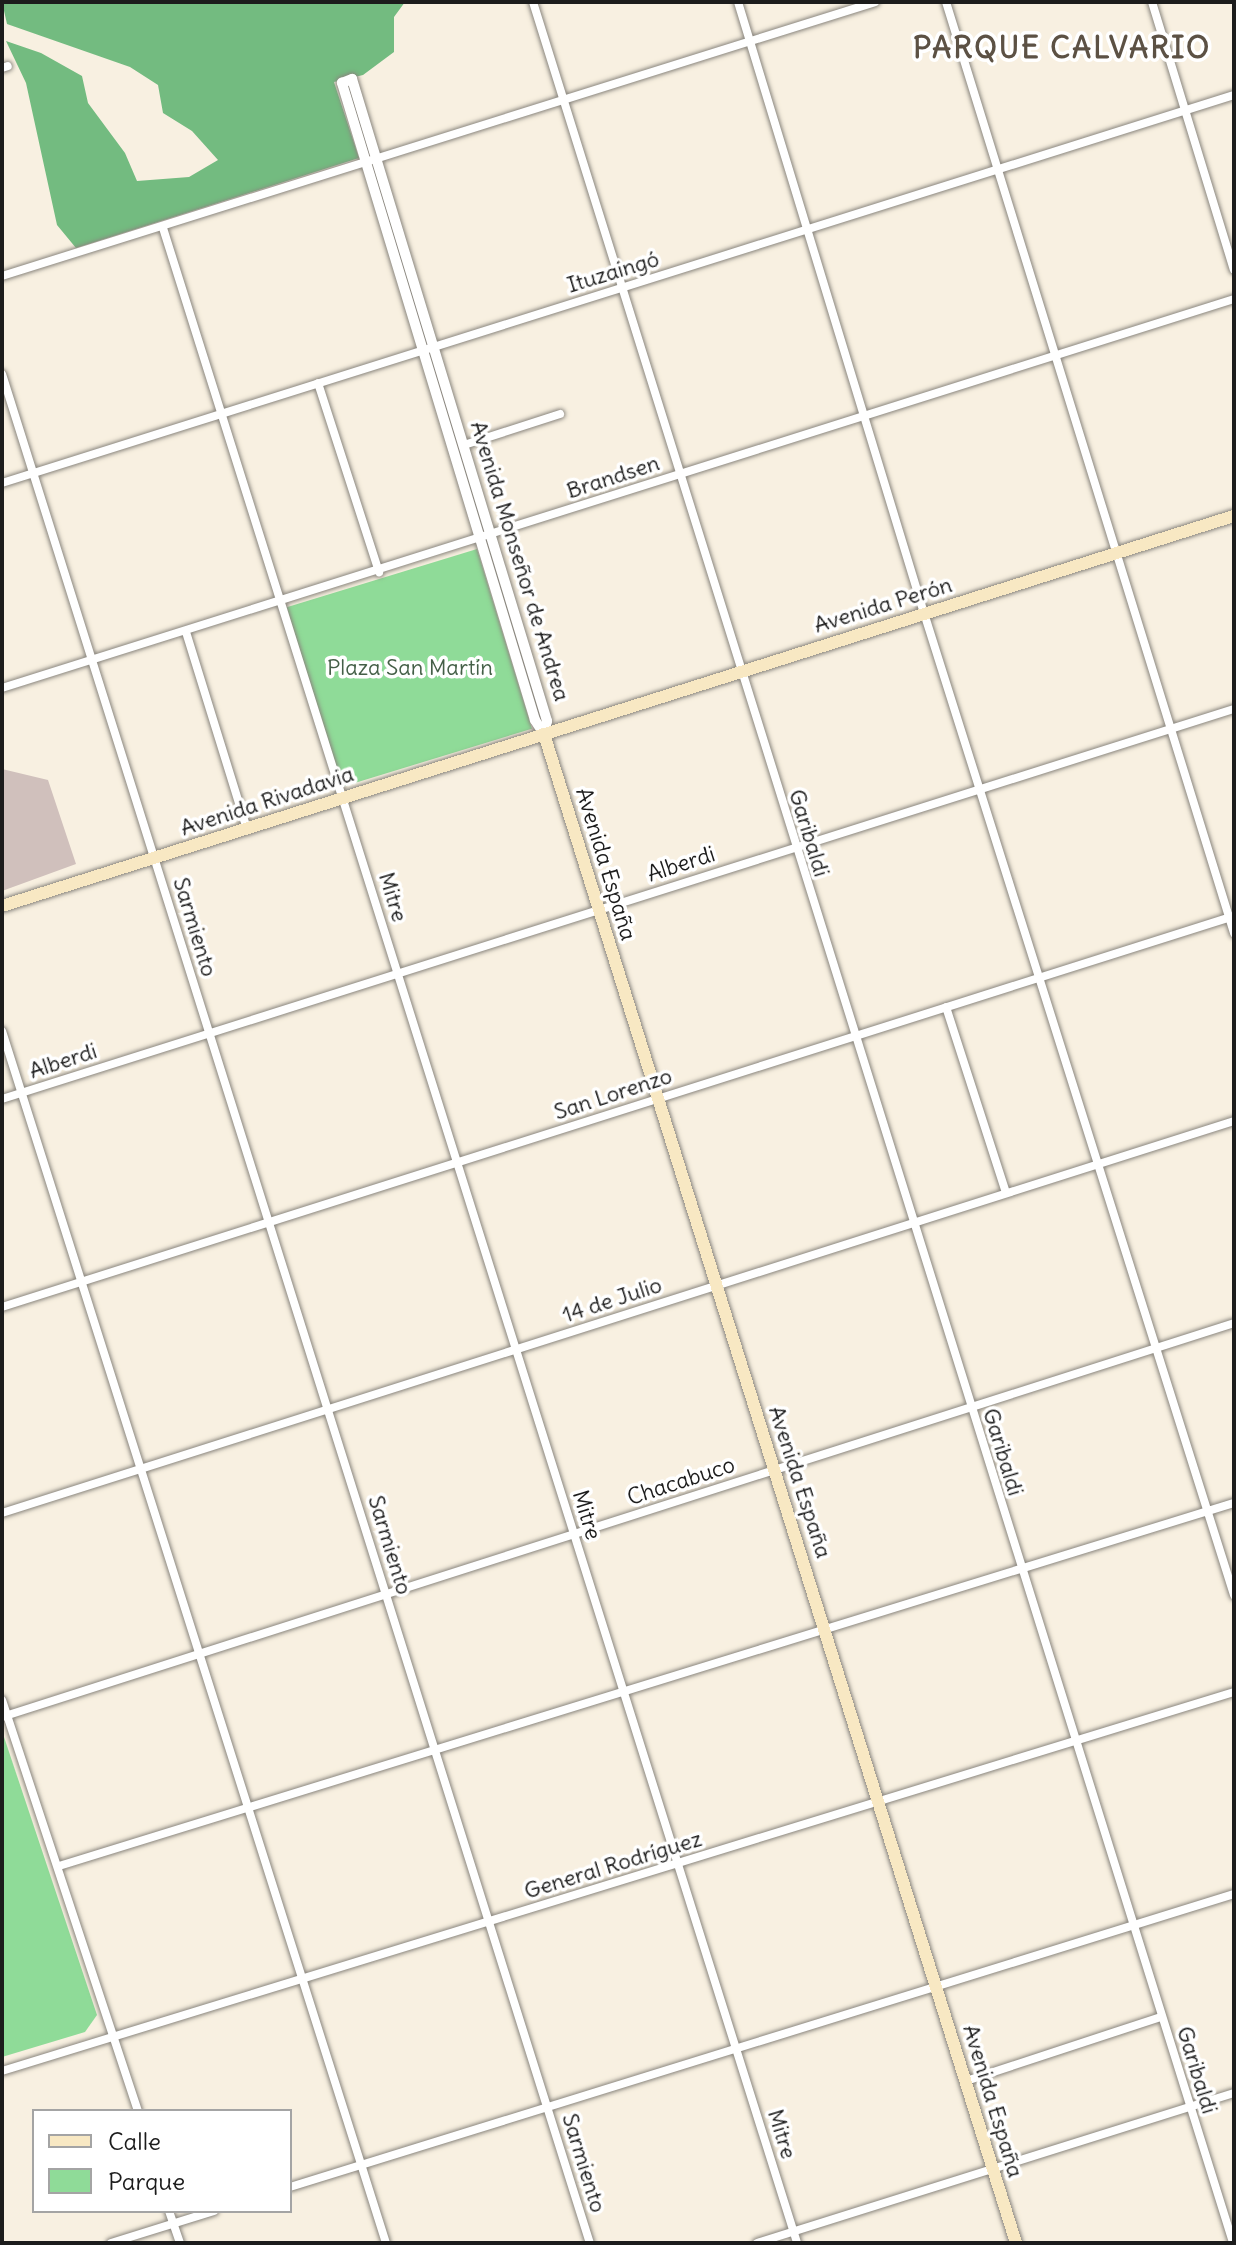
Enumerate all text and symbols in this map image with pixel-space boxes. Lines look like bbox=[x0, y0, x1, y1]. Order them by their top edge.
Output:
district label: PARQUE CALVARIO bbox=[913, 29, 1211, 65]
street label: Ituzaingó bbox=[564, 246, 662, 298]
street label: Avenida Monseñor de Andrea bbox=[465, 418, 575, 704]
street label: Brandsen bbox=[563, 450, 663, 504]
street label: Avenida Perón bbox=[811, 571, 955, 639]
park label: Plaza San Martín bbox=[327, 655, 493, 681]
street label: Avenida Rivadavia bbox=[177, 761, 357, 841]
street label: Avenida España bbox=[570, 784, 642, 944]
street label: Garibaldi bbox=[783, 786, 835, 880]
street label: Alberdi bbox=[644, 841, 718, 887]
street label: Mitre bbox=[373, 869, 413, 925]
street label: Sarmiento bbox=[167, 874, 223, 980]
street label: Alberdi bbox=[26, 1038, 100, 1084]
street label: San Lorenzo bbox=[551, 1063, 675, 1125]
street label: 14 de Julio bbox=[559, 1272, 665, 1328]
street label: Avenida España bbox=[763, 1403, 837, 1561]
street label: Garibaldi bbox=[977, 1405, 1029, 1499]
street label: Chacabuco bbox=[624, 1451, 738, 1511]
street label: Mitre bbox=[567, 1487, 607, 1543]
street label: Sarmiento bbox=[362, 1492, 418, 1598]
street label: General Rodríguez bbox=[521, 1825, 705, 1905]
street label: Avenida España bbox=[957, 2021, 1029, 2181]
street label: Garibaldi bbox=[1171, 2023, 1223, 2117]
street label: Mitre bbox=[762, 2106, 802, 2162]
legend bbox=[32, 2109, 292, 2213]
street label: Sarmiento bbox=[556, 2110, 612, 2216]
text: Calle bbox=[108, 2126, 161, 2156]
text: Parque bbox=[108, 2166, 185, 2196]

